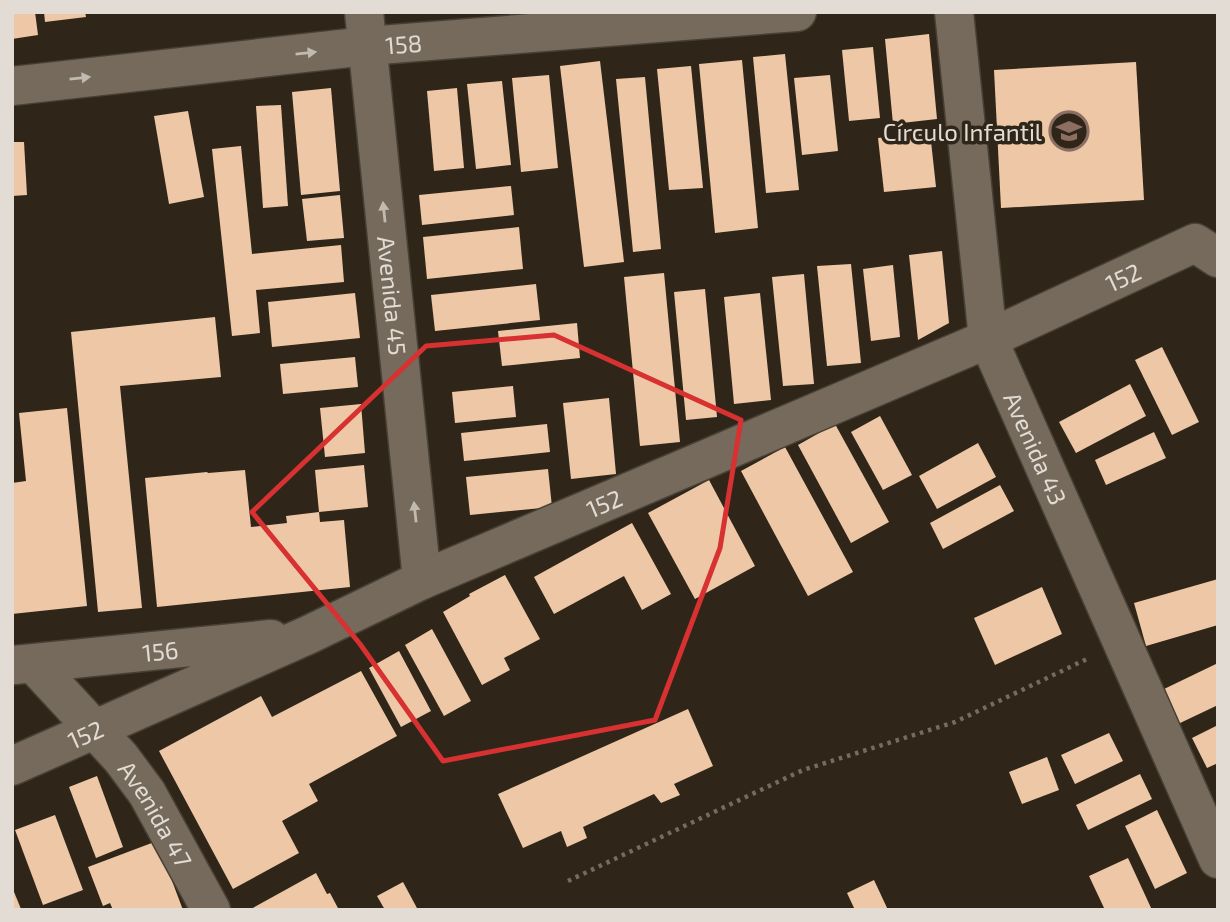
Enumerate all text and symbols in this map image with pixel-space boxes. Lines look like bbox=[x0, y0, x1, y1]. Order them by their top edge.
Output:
street label: 158 bbox=[384, 27, 423, 59]
one-way arrow bbox=[295, 47, 317, 58]
one-way arrow bbox=[69, 72, 91, 83]
school or university icon: Círculo Infantil bbox=[1048, 110, 1090, 152]
place label: Círculo Infantil bbox=[883, 117, 1042, 146]
one-way arrow bbox=[378, 201, 389, 223]
street label: Avenida 45 bbox=[372, 234, 413, 357]
street label: 152 bbox=[1100, 256, 1145, 297]
street label: Avenida 43 bbox=[999, 387, 1074, 509]
street label: 152 bbox=[582, 482, 626, 523]
one-way arrow bbox=[410, 500, 421, 522]
street label: 156 bbox=[141, 634, 180, 666]
street label: 152 bbox=[63, 713, 107, 754]
street label: Avenida 47 bbox=[113, 754, 199, 872]

